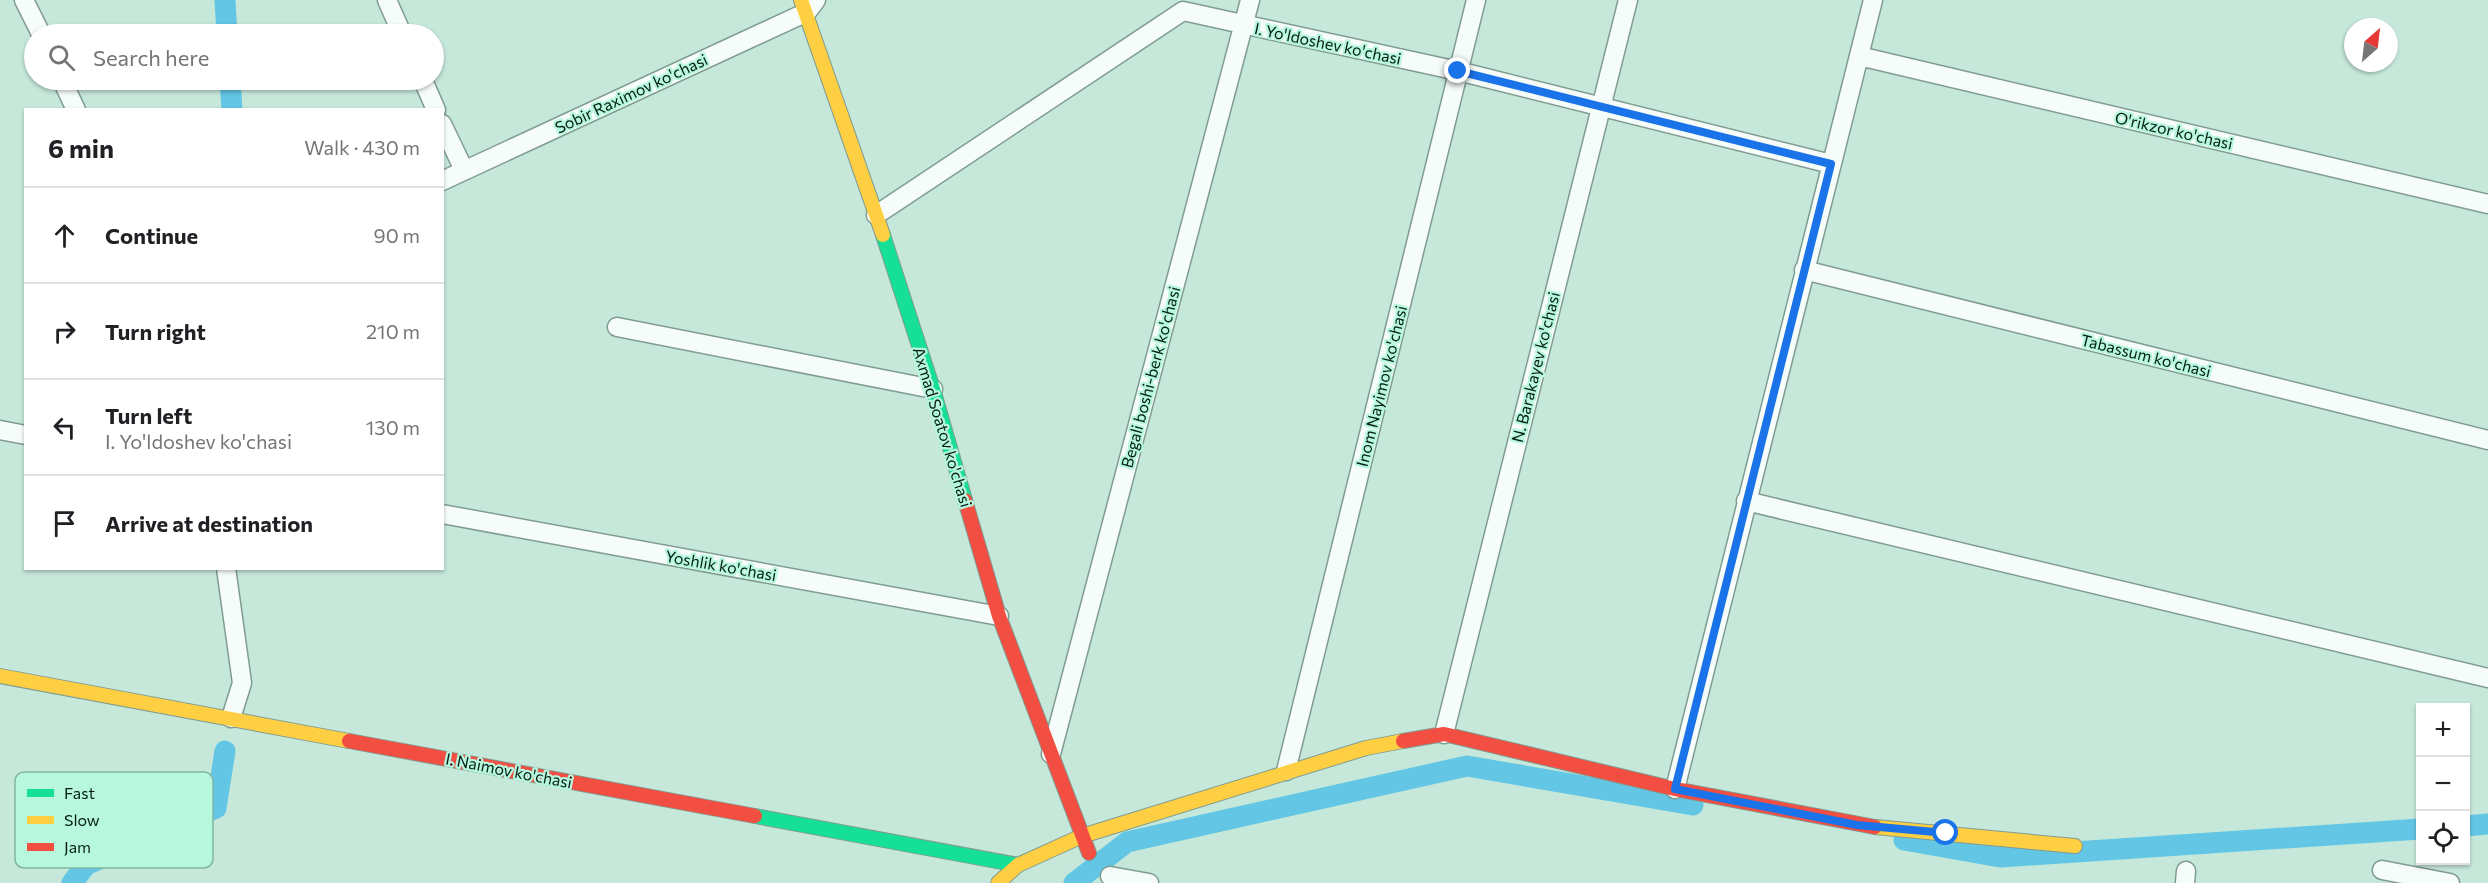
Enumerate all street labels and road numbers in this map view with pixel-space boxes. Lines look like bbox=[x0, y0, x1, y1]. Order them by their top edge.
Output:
street label: I. Yo'ldoshev ko'chasi bbox=[1253, 18, 1403, 68]
street label: Sobir Raximov ko'chasi bbox=[552, 49, 710, 137]
street label: O'rikzor ko'chasi bbox=[2113, 107, 2235, 153]
street label: Begali boshi-berk ko'chasi bbox=[1117, 284, 1183, 470]
street label: N. Barakayev ko'chasi bbox=[1507, 290, 1563, 444]
street label: Inom Nayimov ko'chasi bbox=[1352, 304, 1410, 468]
street label: Tabassum ko'chasi bbox=[2079, 330, 2213, 380]
street label: Axmad Soatov ko'chasi bbox=[910, 345, 976, 509]
street label: Yoshlik ko'chasi bbox=[664, 546, 778, 584]
street label: I. Naimov ko'chasi bbox=[444, 748, 574, 792]

